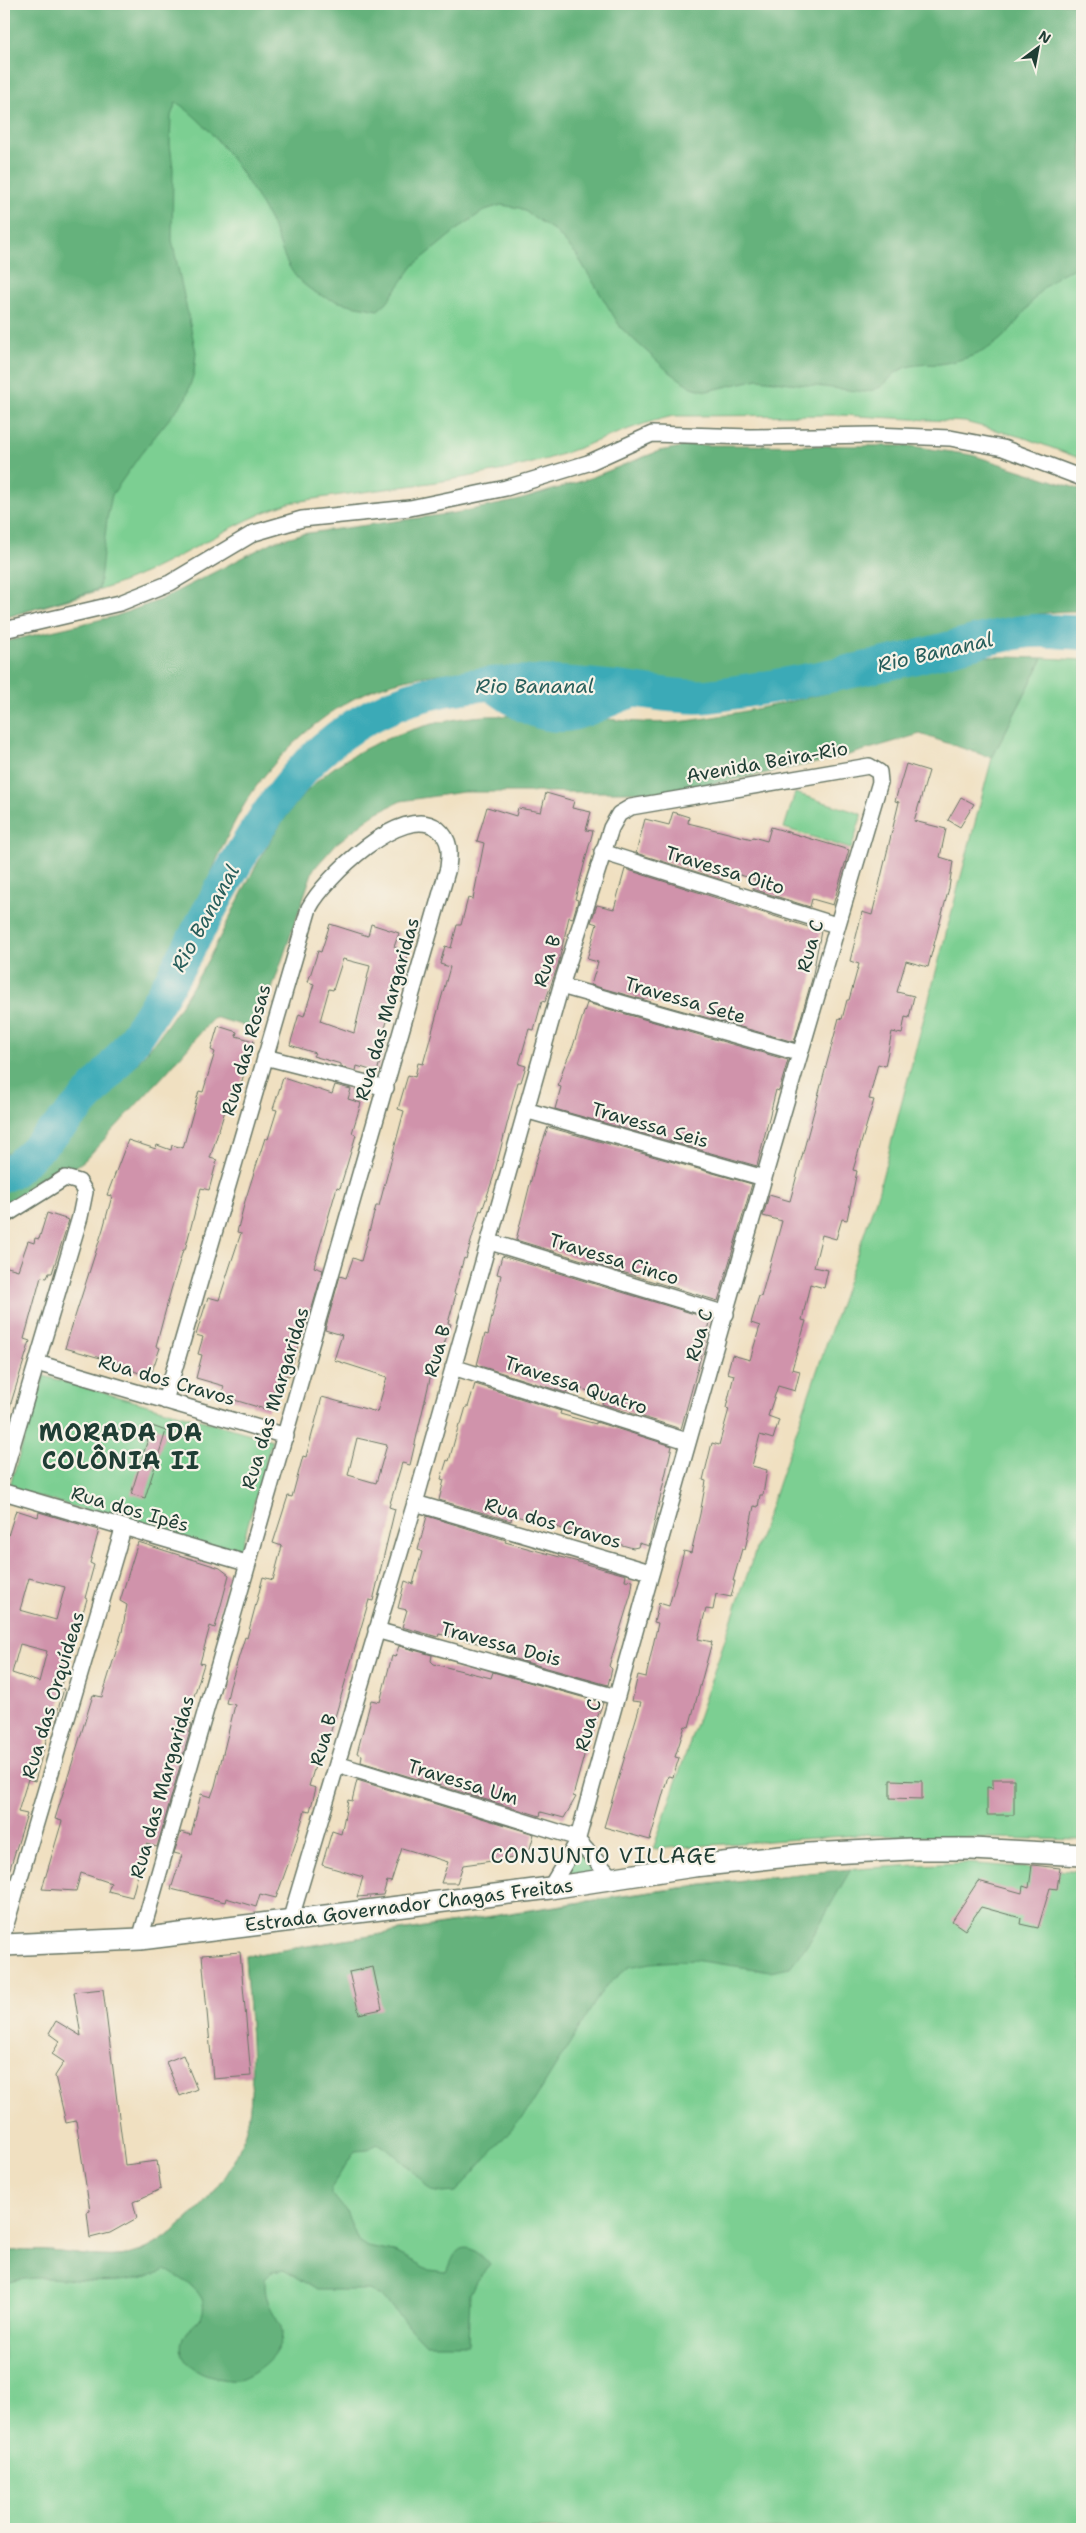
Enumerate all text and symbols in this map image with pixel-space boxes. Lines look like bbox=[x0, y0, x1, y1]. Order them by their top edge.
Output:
north arrow bbox=[1014, 22, 1064, 72]
text: N bbox=[1035, 26, 1054, 48]
water label: Rio Bananal bbox=[874, 626, 996, 678]
water label: Rio Bananal bbox=[476, 673, 594, 699]
street label: Avenida Beira-Rio bbox=[684, 735, 850, 789]
street label: Travessa Oito bbox=[662, 840, 788, 900]
water label: Rio Bananal bbox=[165, 860, 245, 976]
street label: Rua das Margaridas bbox=[349, 915, 425, 1103]
street label: Rua C bbox=[791, 917, 829, 975]
street label: Rua B bbox=[527, 932, 567, 990]
street label: Travessa Sete bbox=[621, 971, 749, 1029]
street label: Rua das Rosas bbox=[215, 981, 277, 1119]
street label: Travessa Seis bbox=[588, 1096, 712, 1154]
street label: Travessa Cinco bbox=[546, 1227, 682, 1291]
street label: Rua das Margaridas bbox=[235, 1304, 315, 1492]
street label: Rua C bbox=[679, 1306, 719, 1364]
street label: Rua B bbox=[418, 1322, 456, 1380]
street label: Rua dos Cravos bbox=[96, 1349, 238, 1411]
street label: Travessa Quatro bbox=[501, 1350, 651, 1420]
district label: MORADA DA COLÔNIA II bbox=[39, 1417, 203, 1477]
street label: Rua dos Ipês bbox=[68, 1480, 192, 1538]
street label: Rua dos Cravos bbox=[482, 1492, 624, 1554]
street label: Rua das Orquídeas bbox=[16, 1608, 90, 1782]
street label: Travessa Dois bbox=[438, 1616, 564, 1672]
street label: Rua das Margaridas bbox=[124, 1693, 200, 1881]
street label: Rua C bbox=[569, 1696, 607, 1754]
street label: Rua B bbox=[304, 1711, 342, 1769]
street label: Travessa Um bbox=[405, 1753, 521, 1811]
district label: CONJUNTO VILLAGE bbox=[491, 1842, 717, 1870]
street label: Estrada Governador Chagas Freitas bbox=[243, 1872, 575, 1938]

